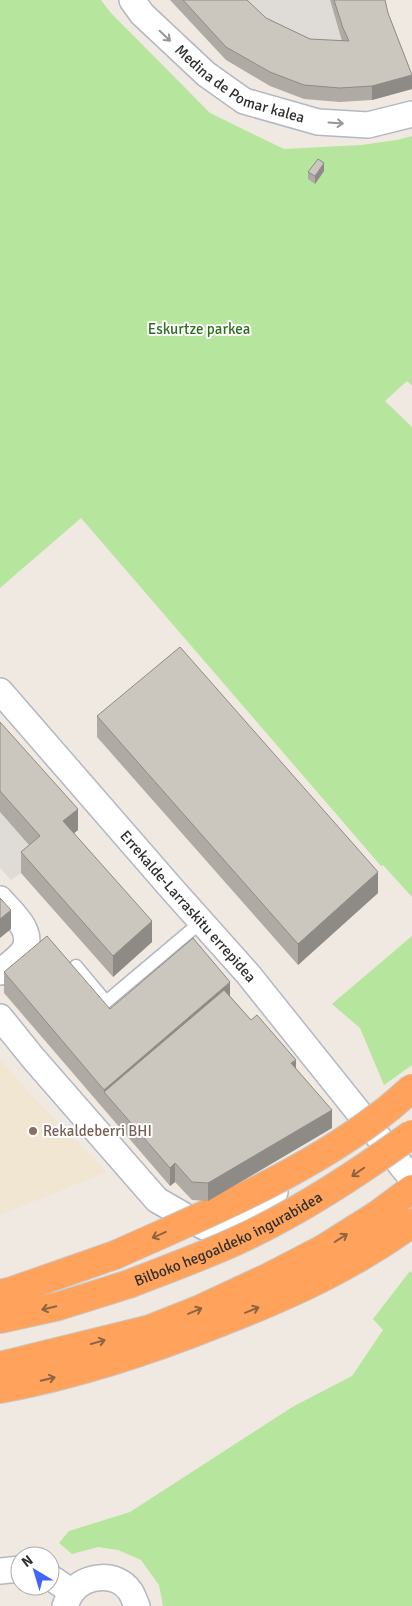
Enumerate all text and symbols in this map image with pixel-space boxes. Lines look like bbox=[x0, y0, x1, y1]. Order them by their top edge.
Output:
one-way arrow bbox=[159, 30, 171, 42]
street label: Medina de Pomar kalea bbox=[171, 41, 307, 127]
one-way arrow bbox=[327, 119, 343, 128]
park label: Eskurtze parkea bbox=[148, 320, 250, 338]
street label: Errekalde-Larraskitu errepidea bbox=[116, 827, 260, 986]
place label: Rekaldeberri BHI bbox=[43, 1122, 152, 1140]
marker: Rekaldeberri BHI bbox=[27, 1125, 39, 1137]
one-way arrow bbox=[351, 1167, 365, 1177]
street label: Bilboko hegoaldeko ingurabidea bbox=[132, 1188, 326, 1290]
one-way arrow bbox=[152, 1230, 167, 1240]
one-way arrow bbox=[333, 1233, 347, 1243]
one-way arrow bbox=[42, 1304, 58, 1313]
one-way arrow bbox=[187, 1305, 202, 1315]
one-way arrow bbox=[244, 1305, 259, 1314]
one-way arrow bbox=[90, 1337, 106, 1347]
one-way arrow bbox=[39, 1374, 55, 1383]
north arrow bbox=[10, 1546, 60, 1596]
text: N bbox=[18, 1551, 36, 1571]

